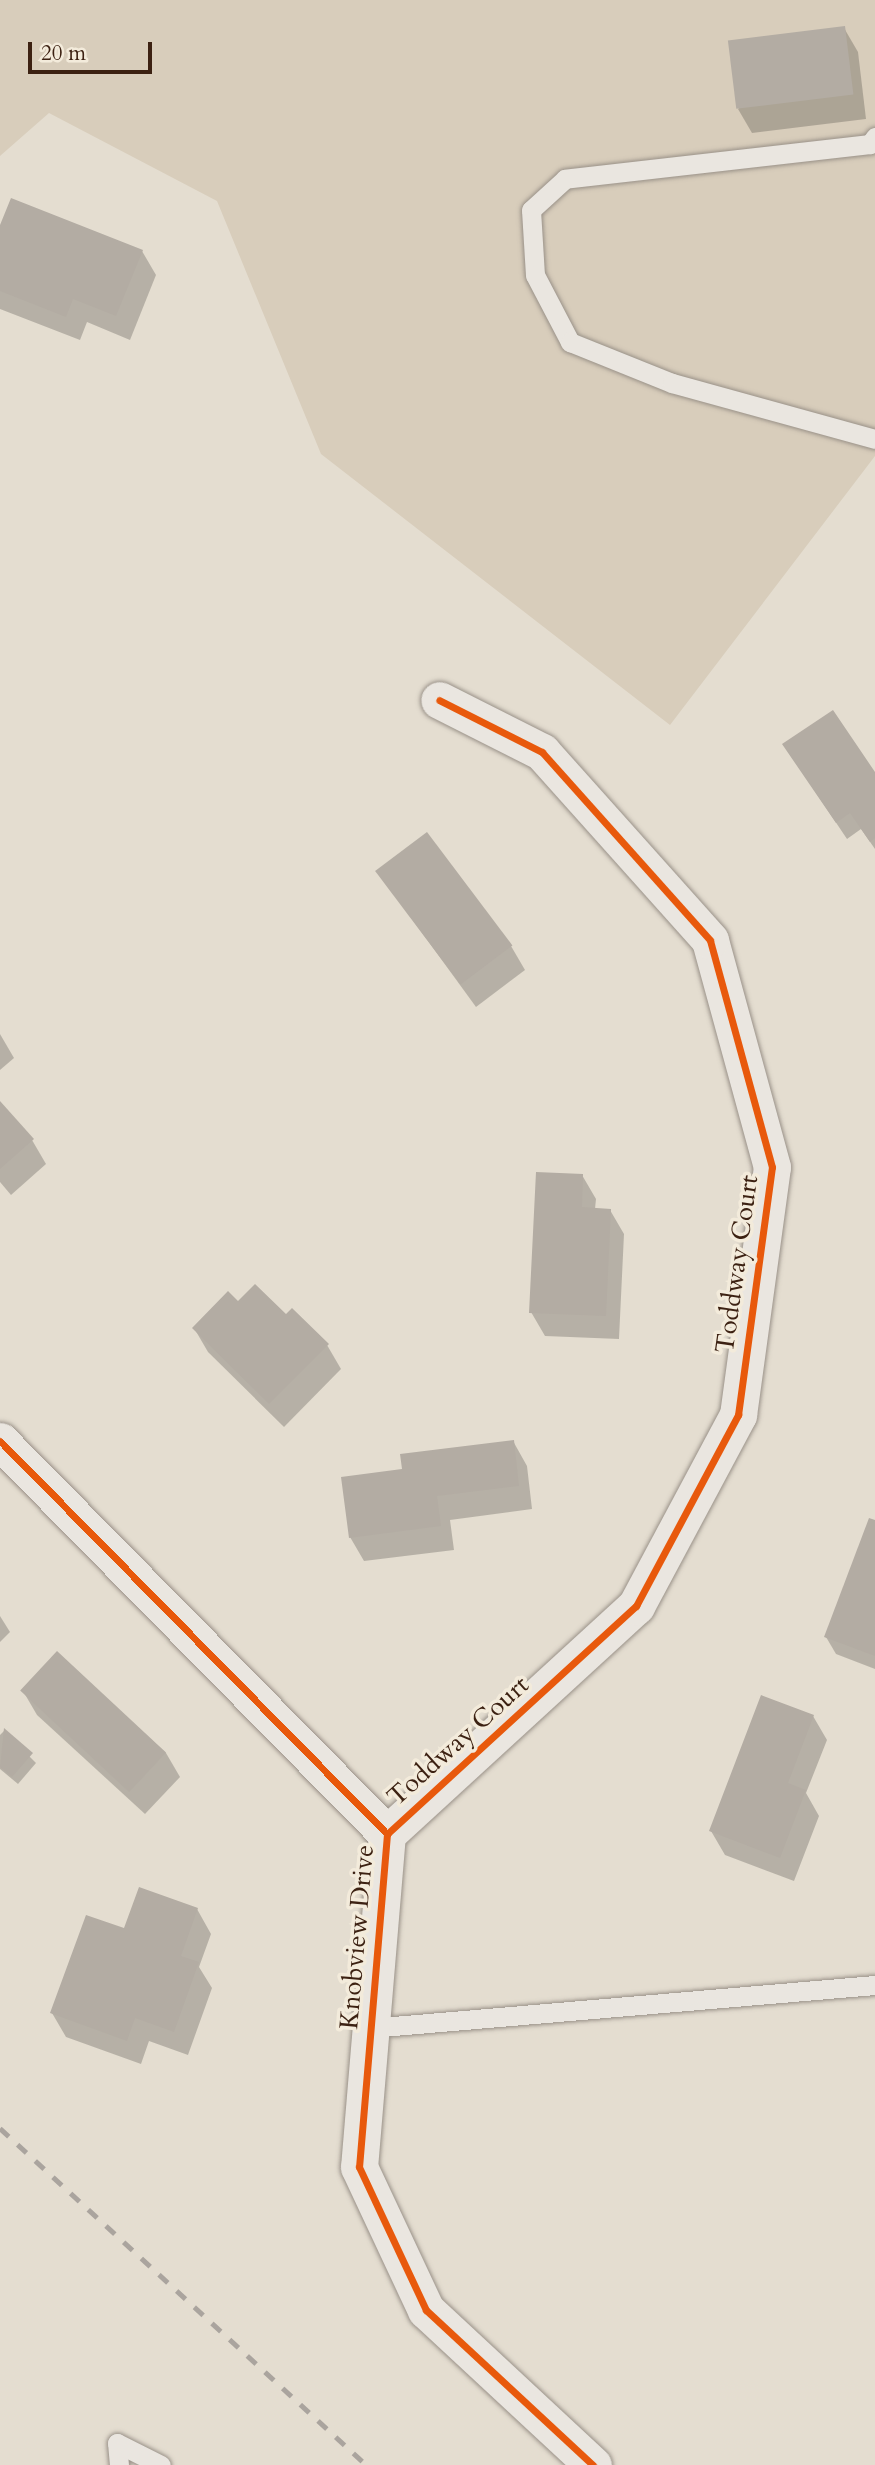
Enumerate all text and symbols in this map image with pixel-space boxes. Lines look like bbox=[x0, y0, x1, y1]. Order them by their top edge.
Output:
scale bar bbox=[32, 28, 156, 72]
text: 20 m bbox=[41, 39, 86, 68]
street label: Toddway Court bbox=[709, 1173, 765, 1355]
street label: Toddway Court bbox=[381, 1669, 535, 1813]
street label: Knobview Drive bbox=[333, 1843, 381, 2031]

